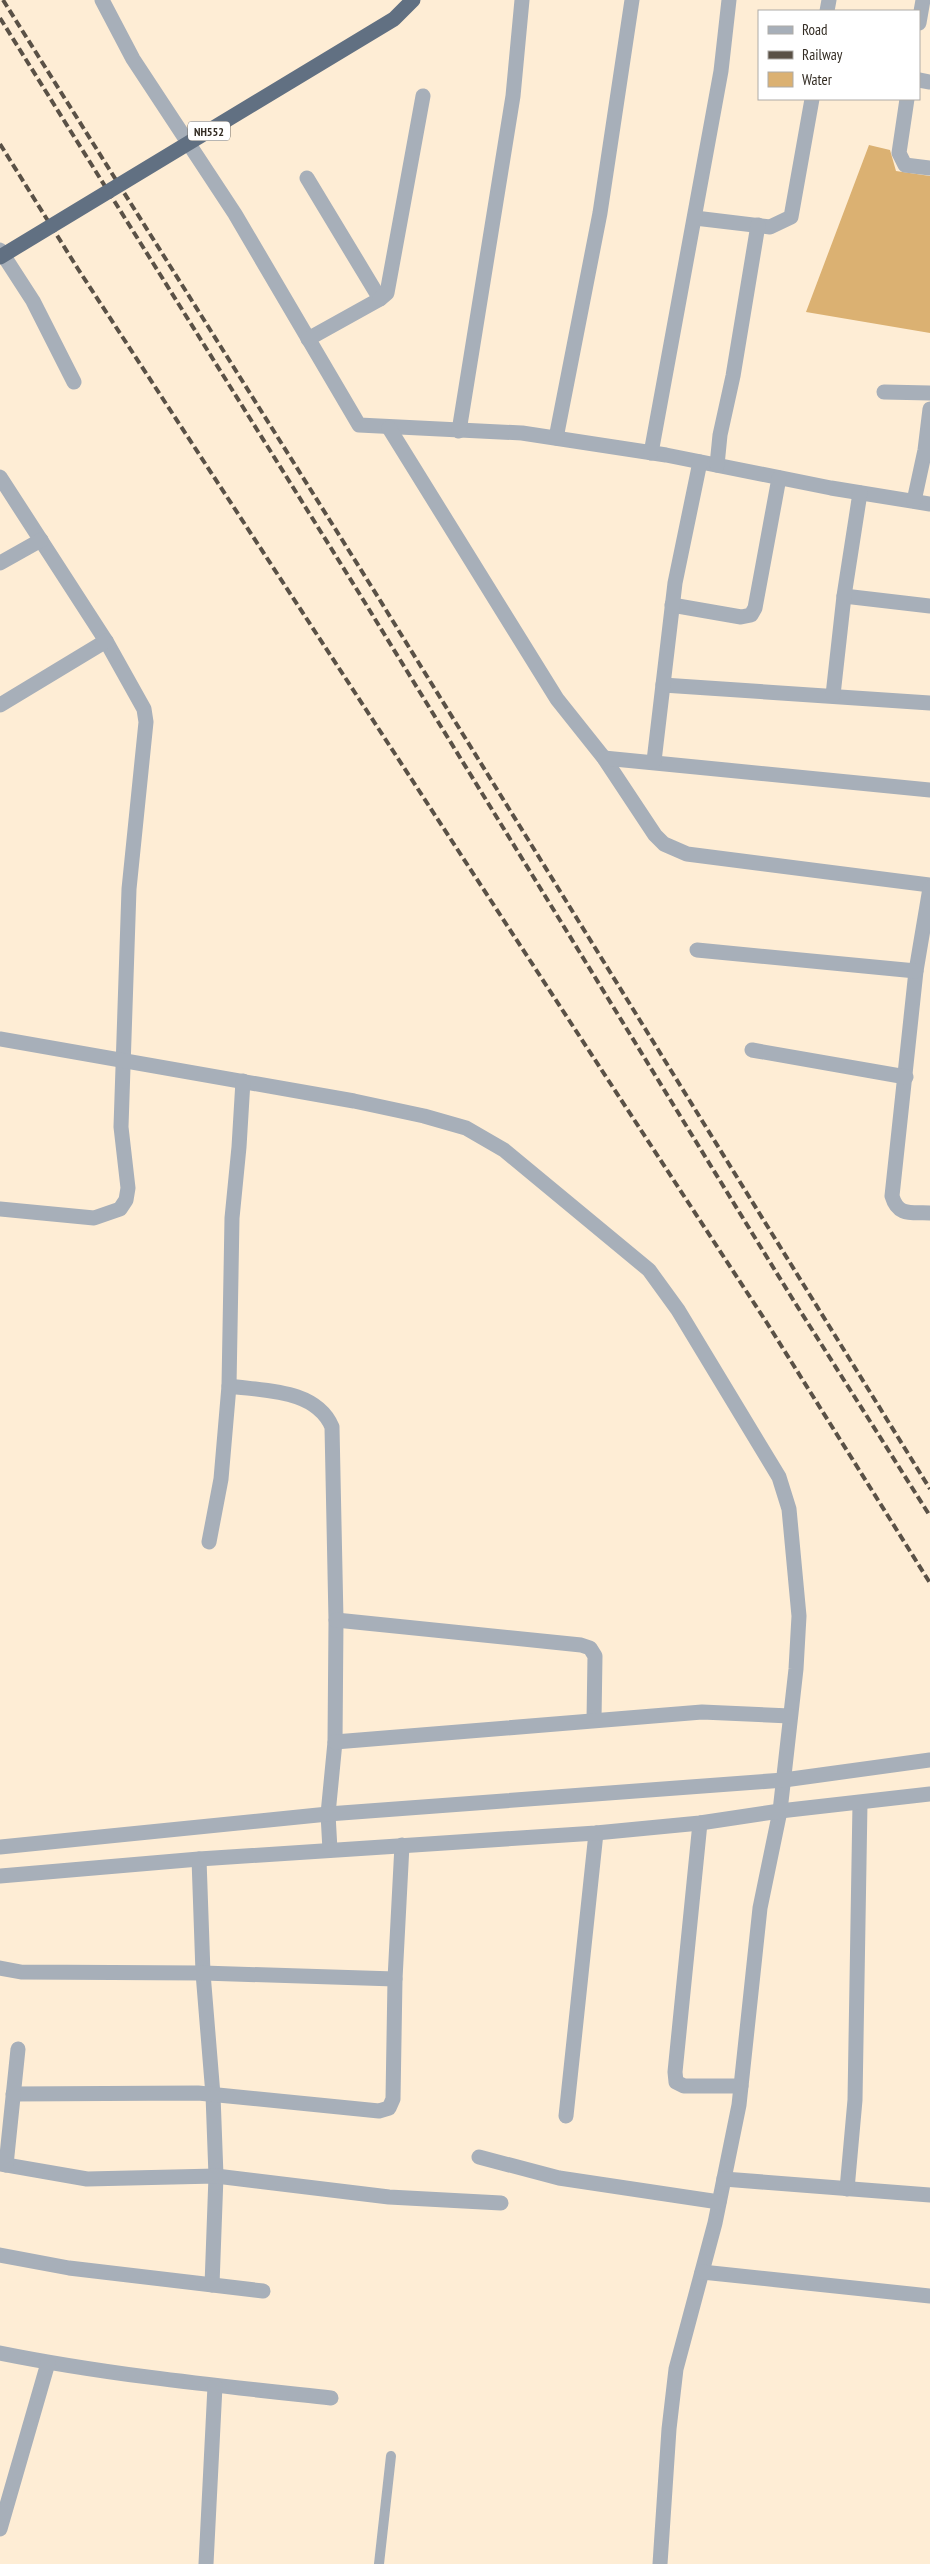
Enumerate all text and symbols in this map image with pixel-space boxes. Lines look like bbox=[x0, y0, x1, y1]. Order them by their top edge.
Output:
legend bbox=[758, 10, 920, 100]
text: Road bbox=[802, 20, 828, 39]
text: Railway bbox=[802, 45, 843, 64]
text: Water bbox=[802, 70, 833, 89]
road number: NH552 bbox=[188, 122, 230, 140]

